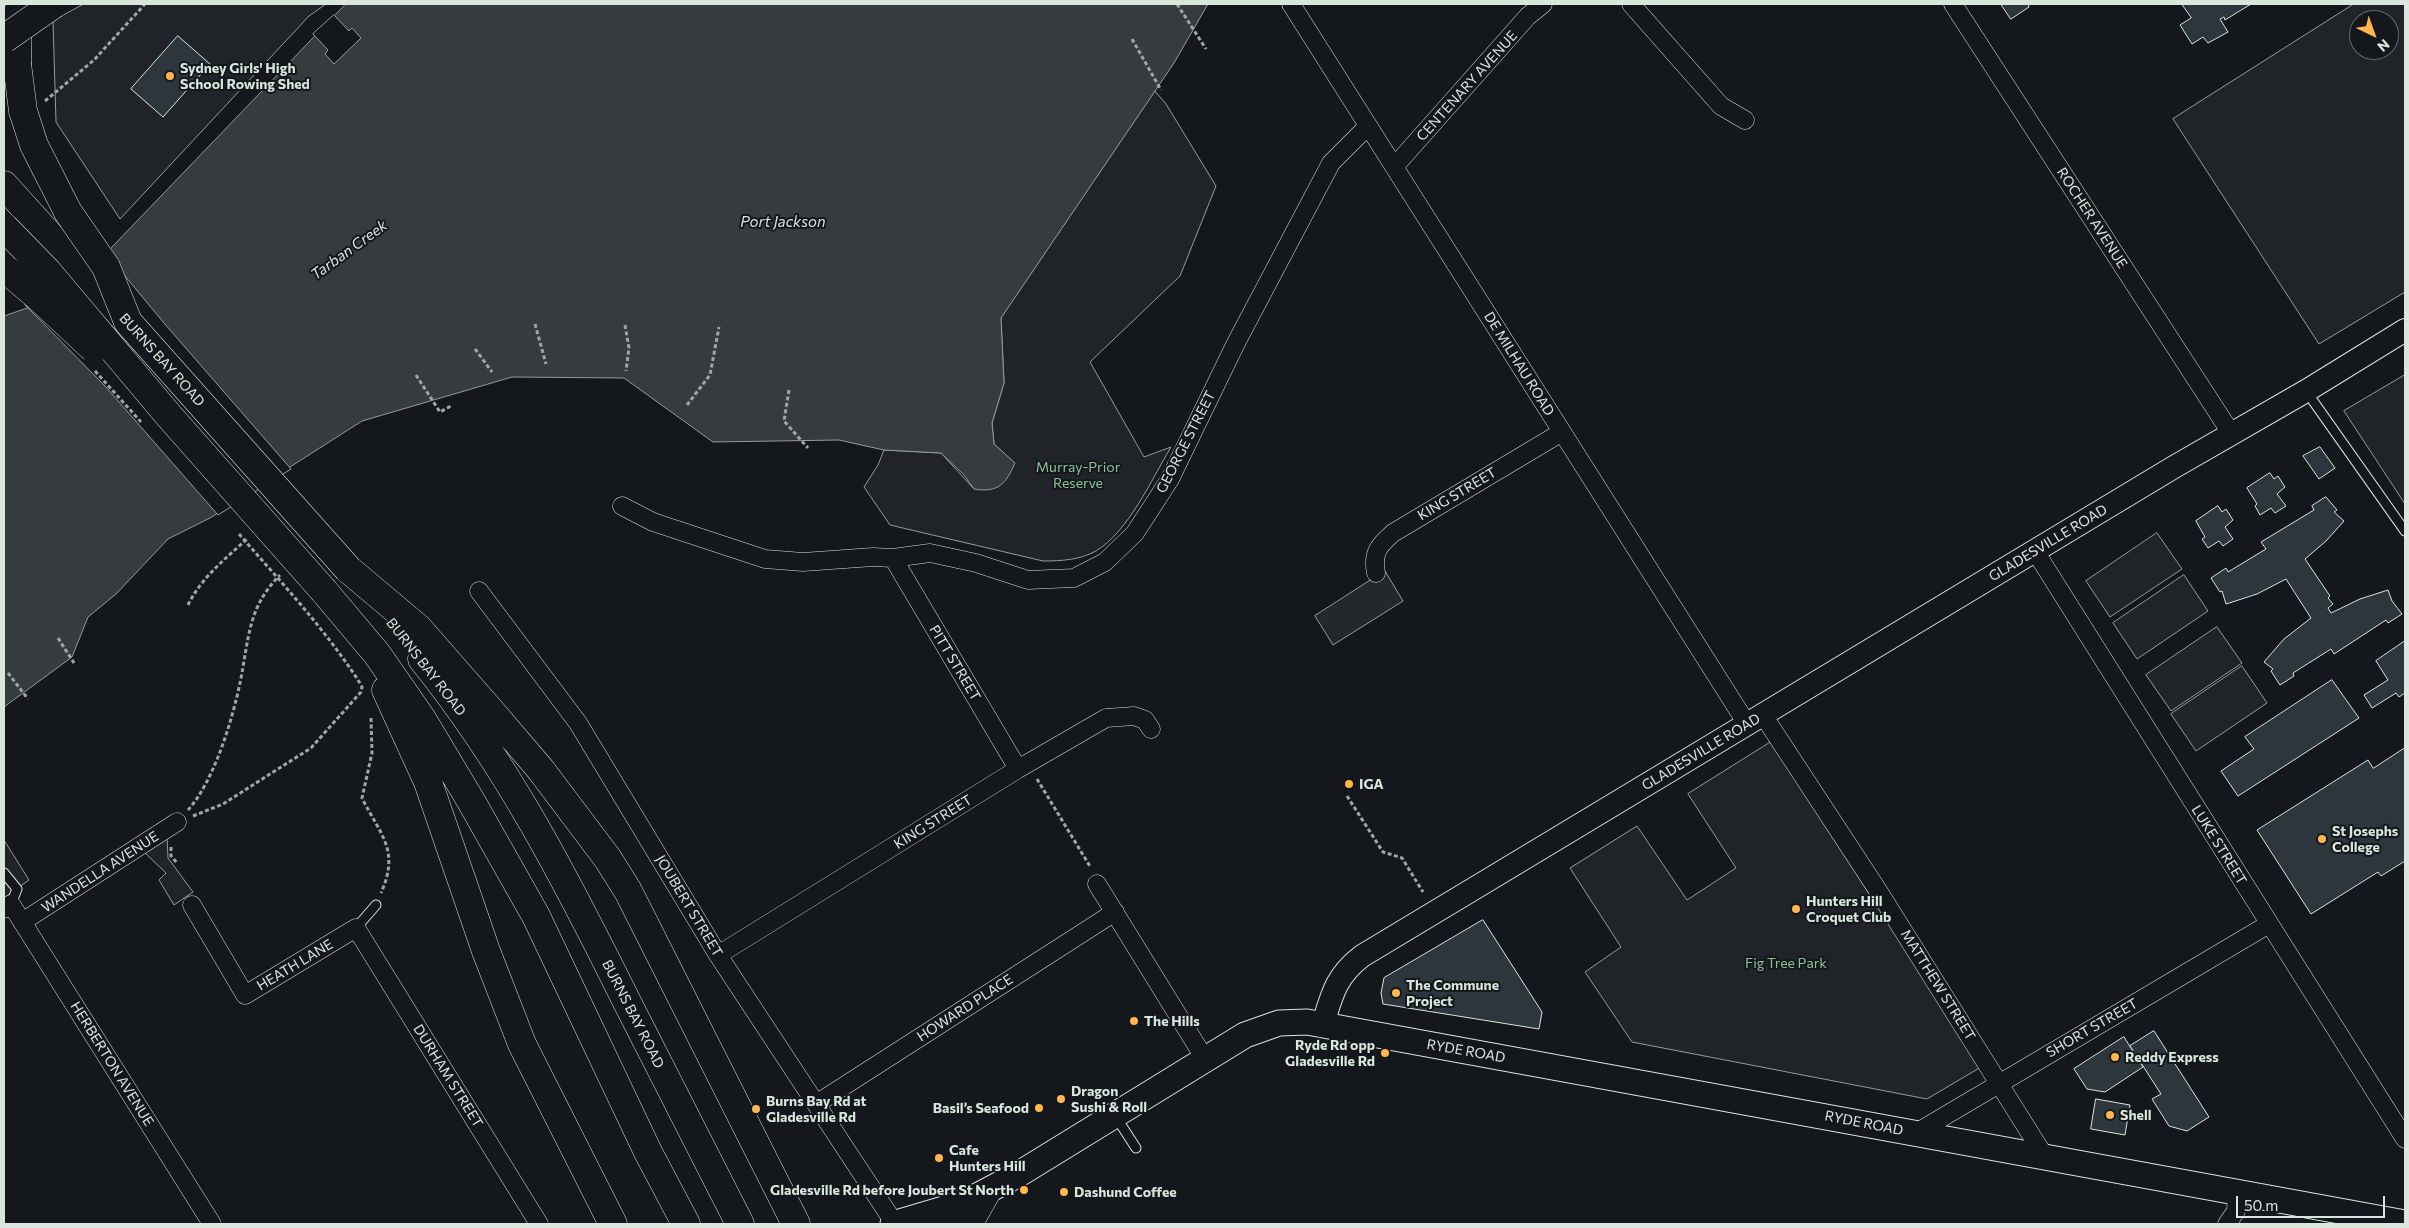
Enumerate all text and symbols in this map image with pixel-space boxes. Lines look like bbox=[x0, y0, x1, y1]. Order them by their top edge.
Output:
north arrow bbox=[2349, 10, 2399, 60]
street label: CENTENARY AVENUE bbox=[1413, 27, 1521, 145]
text: N bbox=[2374, 36, 2393, 56]
place label: Sydney Girls' High School Rowing Shed bbox=[180, 60, 310, 92]
marker: Sydney Girls' High School Rowing Shed bbox=[164, 70, 176, 82]
street label: ROCHER AVENUE bbox=[2053, 164, 2131, 272]
water label: Port Jackson bbox=[740, 213, 826, 231]
water label: Tarban Creek bbox=[307, 216, 391, 284]
street label: DE MILHAU ROAD bbox=[1480, 309, 1558, 419]
street label: BURNS BAY ROAD bbox=[116, 310, 208, 410]
street label: GEORGE STREET bbox=[1153, 388, 1219, 496]
park label: Murray-Prior Reserve bbox=[1036, 459, 1120, 492]
street label: KING STREET bbox=[1415, 464, 1499, 524]
street label: GLADESVILLE ROAD bbox=[1986, 501, 2110, 585]
street label: BURNS BAY ROAD bbox=[383, 615, 469, 719]
street label: PITT STREET bbox=[926, 622, 984, 704]
street label: GLADESVILLE ROAD bbox=[1639, 710, 1763, 794]
place label: IGA bbox=[1359, 776, 1384, 792]
marker: IGA bbox=[1343, 778, 1355, 790]
street label: KING STREET bbox=[891, 791, 975, 853]
street label: LUKE STREET bbox=[2188, 802, 2250, 888]
place label: St Josephs College bbox=[2332, 823, 2398, 856]
street label: WANDELLA AVENUE bbox=[38, 828, 162, 916]
marker: St Josephs College bbox=[2316, 833, 2328, 845]
street label: JOUBERT STREET bbox=[652, 852, 726, 960]
place label: Hunters Hill Croquet Club bbox=[1806, 893, 1891, 926]
marker: Hunters Hill Croquet Club bbox=[1790, 903, 1802, 915]
street label: MATTHEW STREET bbox=[1897, 926, 1979, 1044]
street label: HEATH LANE bbox=[254, 936, 336, 994]
park label: Fig Tree Park bbox=[1745, 955, 1827, 971]
street label: BURNS BAY ROAD bbox=[598, 957, 668, 1071]
street label: HOWARD PLACE bbox=[914, 971, 1016, 1045]
place label: The Commune Project bbox=[1406, 977, 1499, 1010]
marker: The Commune Project bbox=[1390, 987, 1402, 999]
street label: SHORT STREET bbox=[2043, 995, 2141, 1061]
street label: HERBERTON AVENUE bbox=[67, 999, 157, 1129]
place label: The Hills bbox=[1144, 1013, 1200, 1029]
marker: The Hills bbox=[1128, 1015, 1140, 1027]
street label: DURHAM STREET bbox=[410, 1021, 486, 1131]
street label: RYDE ROAD bbox=[1425, 1036, 1507, 1066]
place label: Ryde Rd opp Gladesville Rd bbox=[1285, 1037, 1375, 1070]
marker: Ryde Rd opp Gladesville Rd bbox=[1379, 1047, 1391, 1059]
place label: Reddy Express bbox=[2125, 1049, 2219, 1065]
marker: Reddy Express bbox=[2109, 1051, 2121, 1063]
place label: Dragon Sushi & Roll bbox=[1071, 1083, 1147, 1116]
place label: Burns Bay Rd at Gladesville Rd bbox=[766, 1093, 866, 1126]
marker: Dragon Sushi & Roll bbox=[1055, 1093, 1067, 1105]
place label: Basil’s Seafood bbox=[933, 1100, 1029, 1116]
marker: Basil’s Seafood bbox=[1033, 1102, 1045, 1114]
marker: Burns Bay Rd at Gladesville Rd bbox=[750, 1103, 762, 1115]
street label: RYDE ROAD bbox=[1823, 1107, 1905, 1139]
place label: Shell bbox=[2120, 1107, 2152, 1123]
marker: Shell bbox=[2104, 1109, 2116, 1121]
place label: Cafe Hunters Hill bbox=[949, 1142, 1026, 1174]
marker: Cafe Hunters Hill bbox=[933, 1152, 945, 1164]
place label: Gladesville Rd before Joubert St North bbox=[770, 1182, 1014, 1198]
marker: Gladesville Rd before Joubert St North bbox=[1018, 1184, 1030, 1196]
place label: Dashund Coffee bbox=[1074, 1184, 1177, 1200]
marker: Dashund Coffee bbox=[1058, 1186, 1070, 1198]
scale bar bbox=[2239, 1186, 2388, 1218]
text: 50 m bbox=[2244, 1196, 2278, 1214]

